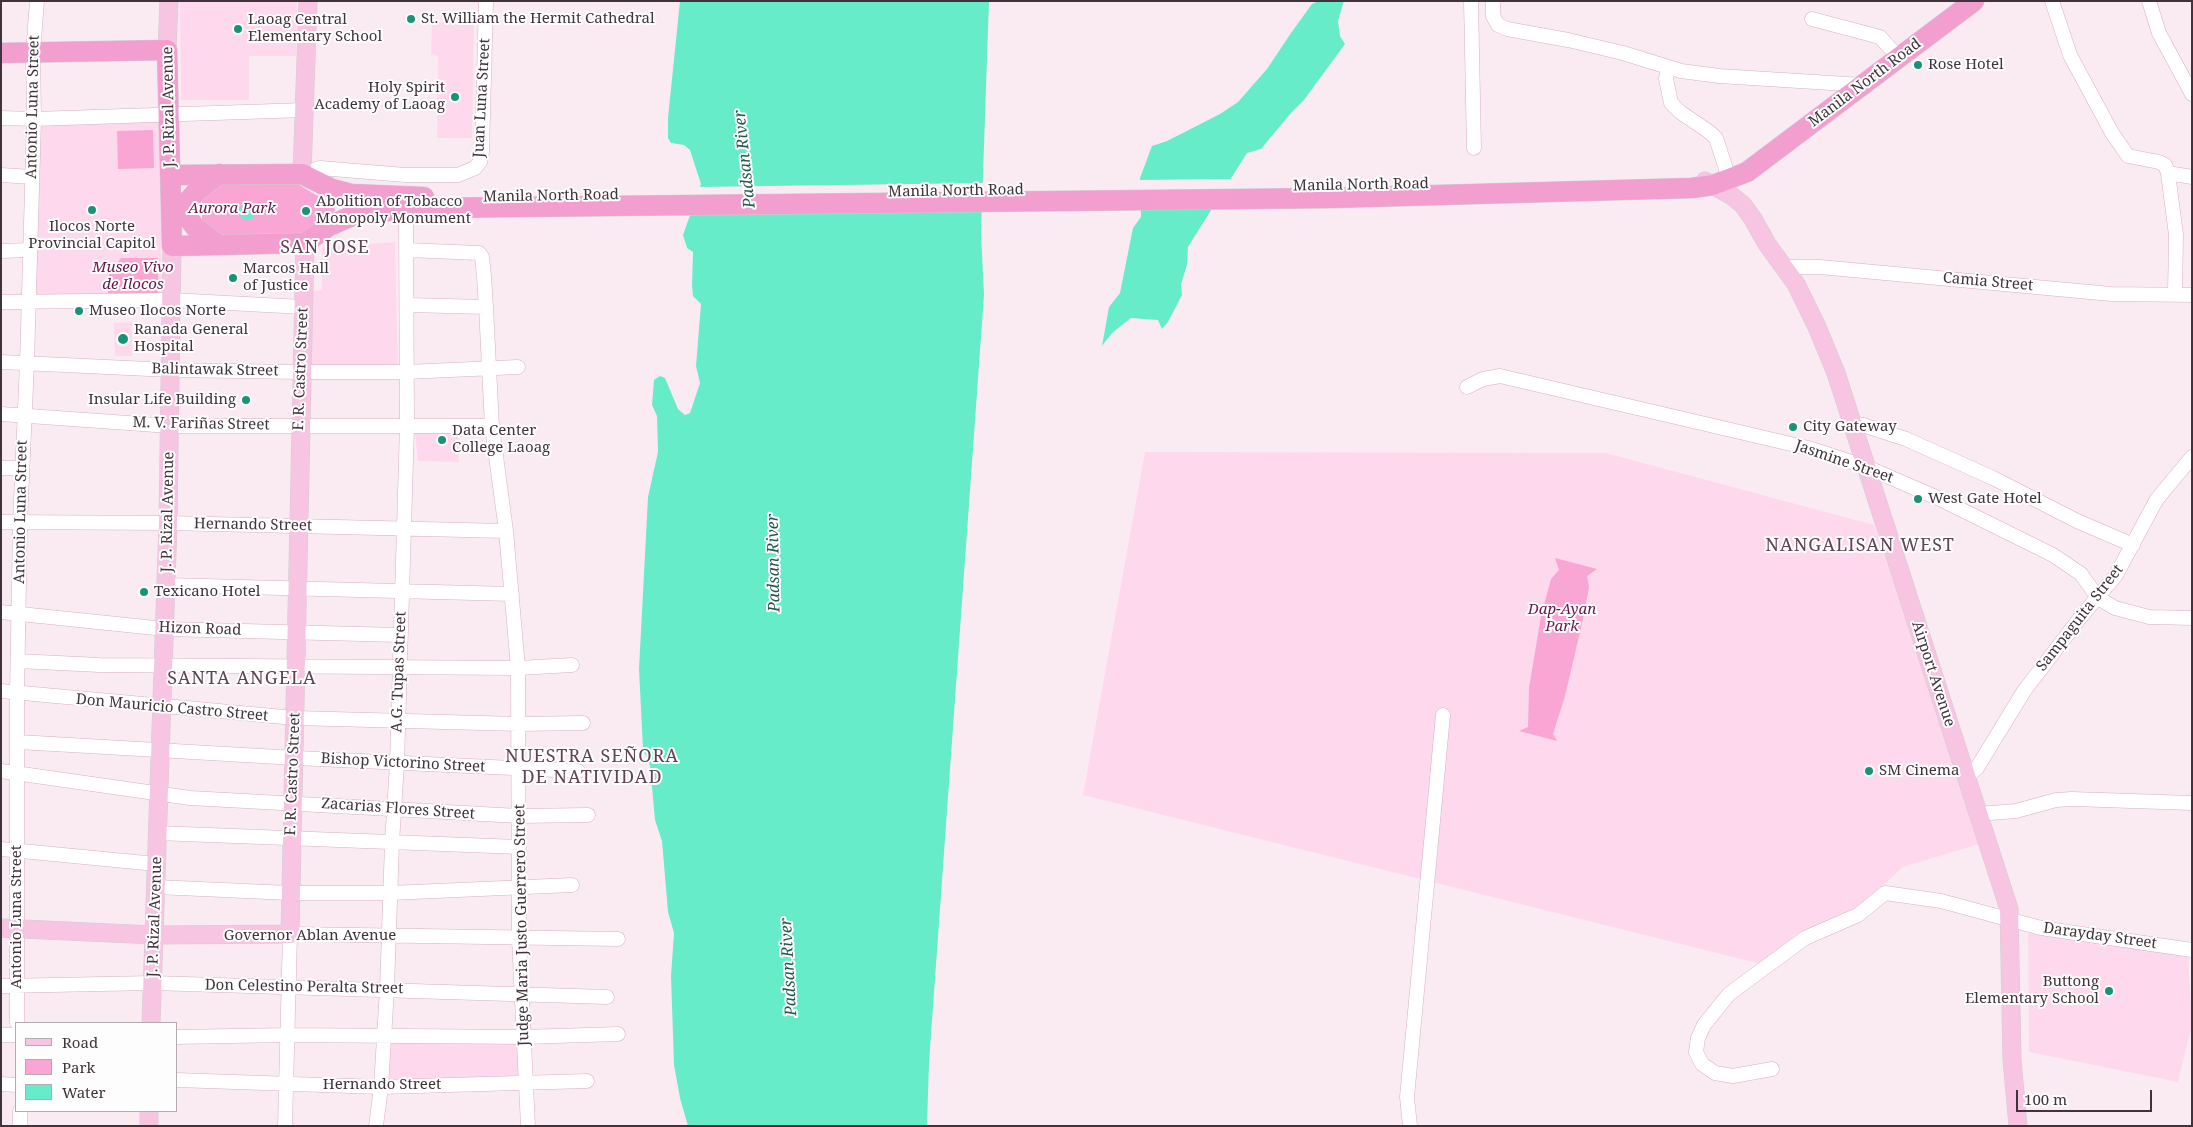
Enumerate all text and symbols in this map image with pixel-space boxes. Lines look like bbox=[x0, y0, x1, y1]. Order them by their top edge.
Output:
place label: St. William the Hermit Cathedral bbox=[421, 10, 655, 28]
place label: Laoag Central Elementary School bbox=[248, 11, 382, 46]
marker: St. William the Hermit Cathedral bbox=[405, 13, 417, 25]
marker: Laoag Central Elementary School bbox=[232, 23, 244, 35]
street label: Antonio Luna Street bbox=[23, 35, 43, 179]
street label: Manila North Road bbox=[1805, 35, 1925, 131]
street label: Juan Luna Street bbox=[470, 38, 494, 158]
street label: J. P. Rizal Avenue bbox=[159, 46, 179, 168]
place label: Rose Hotel bbox=[1928, 56, 2004, 74]
marker: Rose Hotel bbox=[1912, 59, 1924, 71]
place label: Holy Spirit Academy of Laoag bbox=[314, 79, 445, 114]
marker: Holy Spirit Academy of Laoag bbox=[449, 91, 461, 103]
water label: Padsan River bbox=[730, 109, 760, 209]
street label: Manila North Road bbox=[1293, 175, 1429, 195]
street label: Manila North Road bbox=[888, 181, 1024, 201]
street label: Manila North Road bbox=[483, 186, 619, 206]
place label: Abolition of Tobacco Monopoly Monument bbox=[316, 193, 471, 228]
park label: Aurora Park bbox=[188, 200, 276, 218]
marker: Ilocos Norte Provincial Capitol bbox=[86, 204, 98, 216]
marker: Abolition of Tobacco Monopoly Monument bbox=[300, 205, 312, 217]
place label: Ilocos Norte Provincial Capitol bbox=[28, 218, 156, 253]
district label: SAN JOSE bbox=[279, 237, 371, 259]
park label: Museo Vivo de Ilocos bbox=[92, 259, 174, 294]
place label: Marcos Hall of Justice bbox=[243, 260, 329, 295]
street label: Camia Street bbox=[1942, 269, 2034, 295]
marker: Marcos Hall of Justice bbox=[227, 272, 239, 284]
place label: Museo Ilocos Norte bbox=[89, 302, 226, 320]
marker: Museo Ilocos Norte bbox=[73, 305, 85, 317]
street label: F. R. Castro Street bbox=[290, 307, 312, 431]
place label: Ranada General Hospital bbox=[134, 321, 248, 356]
marker: Ranada General Hospital bbox=[116, 332, 130, 346]
street label: Balintawak Street bbox=[151, 360, 279, 380]
place label: Insular Life Building bbox=[88, 391, 236, 409]
marker: Insular Life Building bbox=[240, 394, 252, 406]
street label: M. V. Fariñas Street bbox=[132, 414, 270, 434]
place label: City Gateway bbox=[1803, 418, 1897, 436]
marker: City Gateway bbox=[1787, 421, 1799, 433]
place label: Data Center College Laoag bbox=[452, 422, 550, 457]
marker: Data Center College Laoag bbox=[436, 434, 448, 446]
street label: Jasmine Street bbox=[1792, 437, 1896, 487]
street label: Antonio Luna Street bbox=[11, 440, 31, 584]
street label: J. P. Rizal Avenue bbox=[158, 451, 178, 573]
place label: West Gate Hotel bbox=[1928, 490, 2042, 508]
marker: West Gate Hotel bbox=[1912, 493, 1924, 505]
water label: Padsan River bbox=[764, 514, 784, 612]
street label: Hernando Street bbox=[194, 515, 312, 535]
district label: NANGALISAN WEST bbox=[1763, 535, 1957, 557]
street label: Sampaguita Street bbox=[2033, 561, 2127, 675]
place label: Texicano Hotel bbox=[154, 583, 260, 601]
marker: Texicano Hotel bbox=[138, 586, 150, 598]
park label: Dap-Ayan Park bbox=[1528, 601, 1596, 636]
street label: A.G. Tupas Street bbox=[388, 611, 410, 733]
street label: Hizon Road bbox=[158, 619, 242, 639]
street label: Airport Avenue bbox=[1907, 619, 1959, 729]
district label: SANTA ANGELA bbox=[166, 668, 318, 690]
street label: Don Mauricio Castro Street bbox=[75, 691, 269, 725]
street label: F. R. Castro Street bbox=[282, 712, 304, 836]
district label: NUESTRA SEÑORA DE NATIVIDAD bbox=[503, 746, 681, 789]
street label: Bishop Victorino Street bbox=[320, 750, 486, 776]
place label: SM Cinema bbox=[1879, 762, 1959, 780]
marker: SM Cinema bbox=[1863, 765, 1875, 777]
street label: Zacarias Flores Street bbox=[321, 795, 475, 823]
street label: Judge Maria Justo Guerrero Street bbox=[511, 804, 533, 1046]
street label: Antonio Luna Street bbox=[8, 845, 26, 989]
street label: J. P. Rizal Avenue bbox=[144, 856, 166, 978]
water label: Padsan River bbox=[777, 917, 801, 1017]
street label: Darayday Street bbox=[2042, 919, 2158, 953]
street label: Governor Ablan Avenue bbox=[224, 927, 396, 945]
place label: Buttong Elementary School bbox=[1965, 973, 2099, 1008]
street label: Don Celestino Peralta Street bbox=[205, 976, 403, 998]
marker: Buttong Elementary School bbox=[2103, 985, 2115, 997]
legend bbox=[15, 1022, 178, 1112]
text: Road bbox=[62, 1032, 98, 1052]
text: Park bbox=[62, 1057, 95, 1077]
street label: Hernando Street bbox=[323, 1076, 441, 1094]
scale bar bbox=[2018, 1080, 2154, 1112]
text: Water bbox=[62, 1082, 105, 1102]
text: 100 m bbox=[2024, 1089, 2067, 1109]

